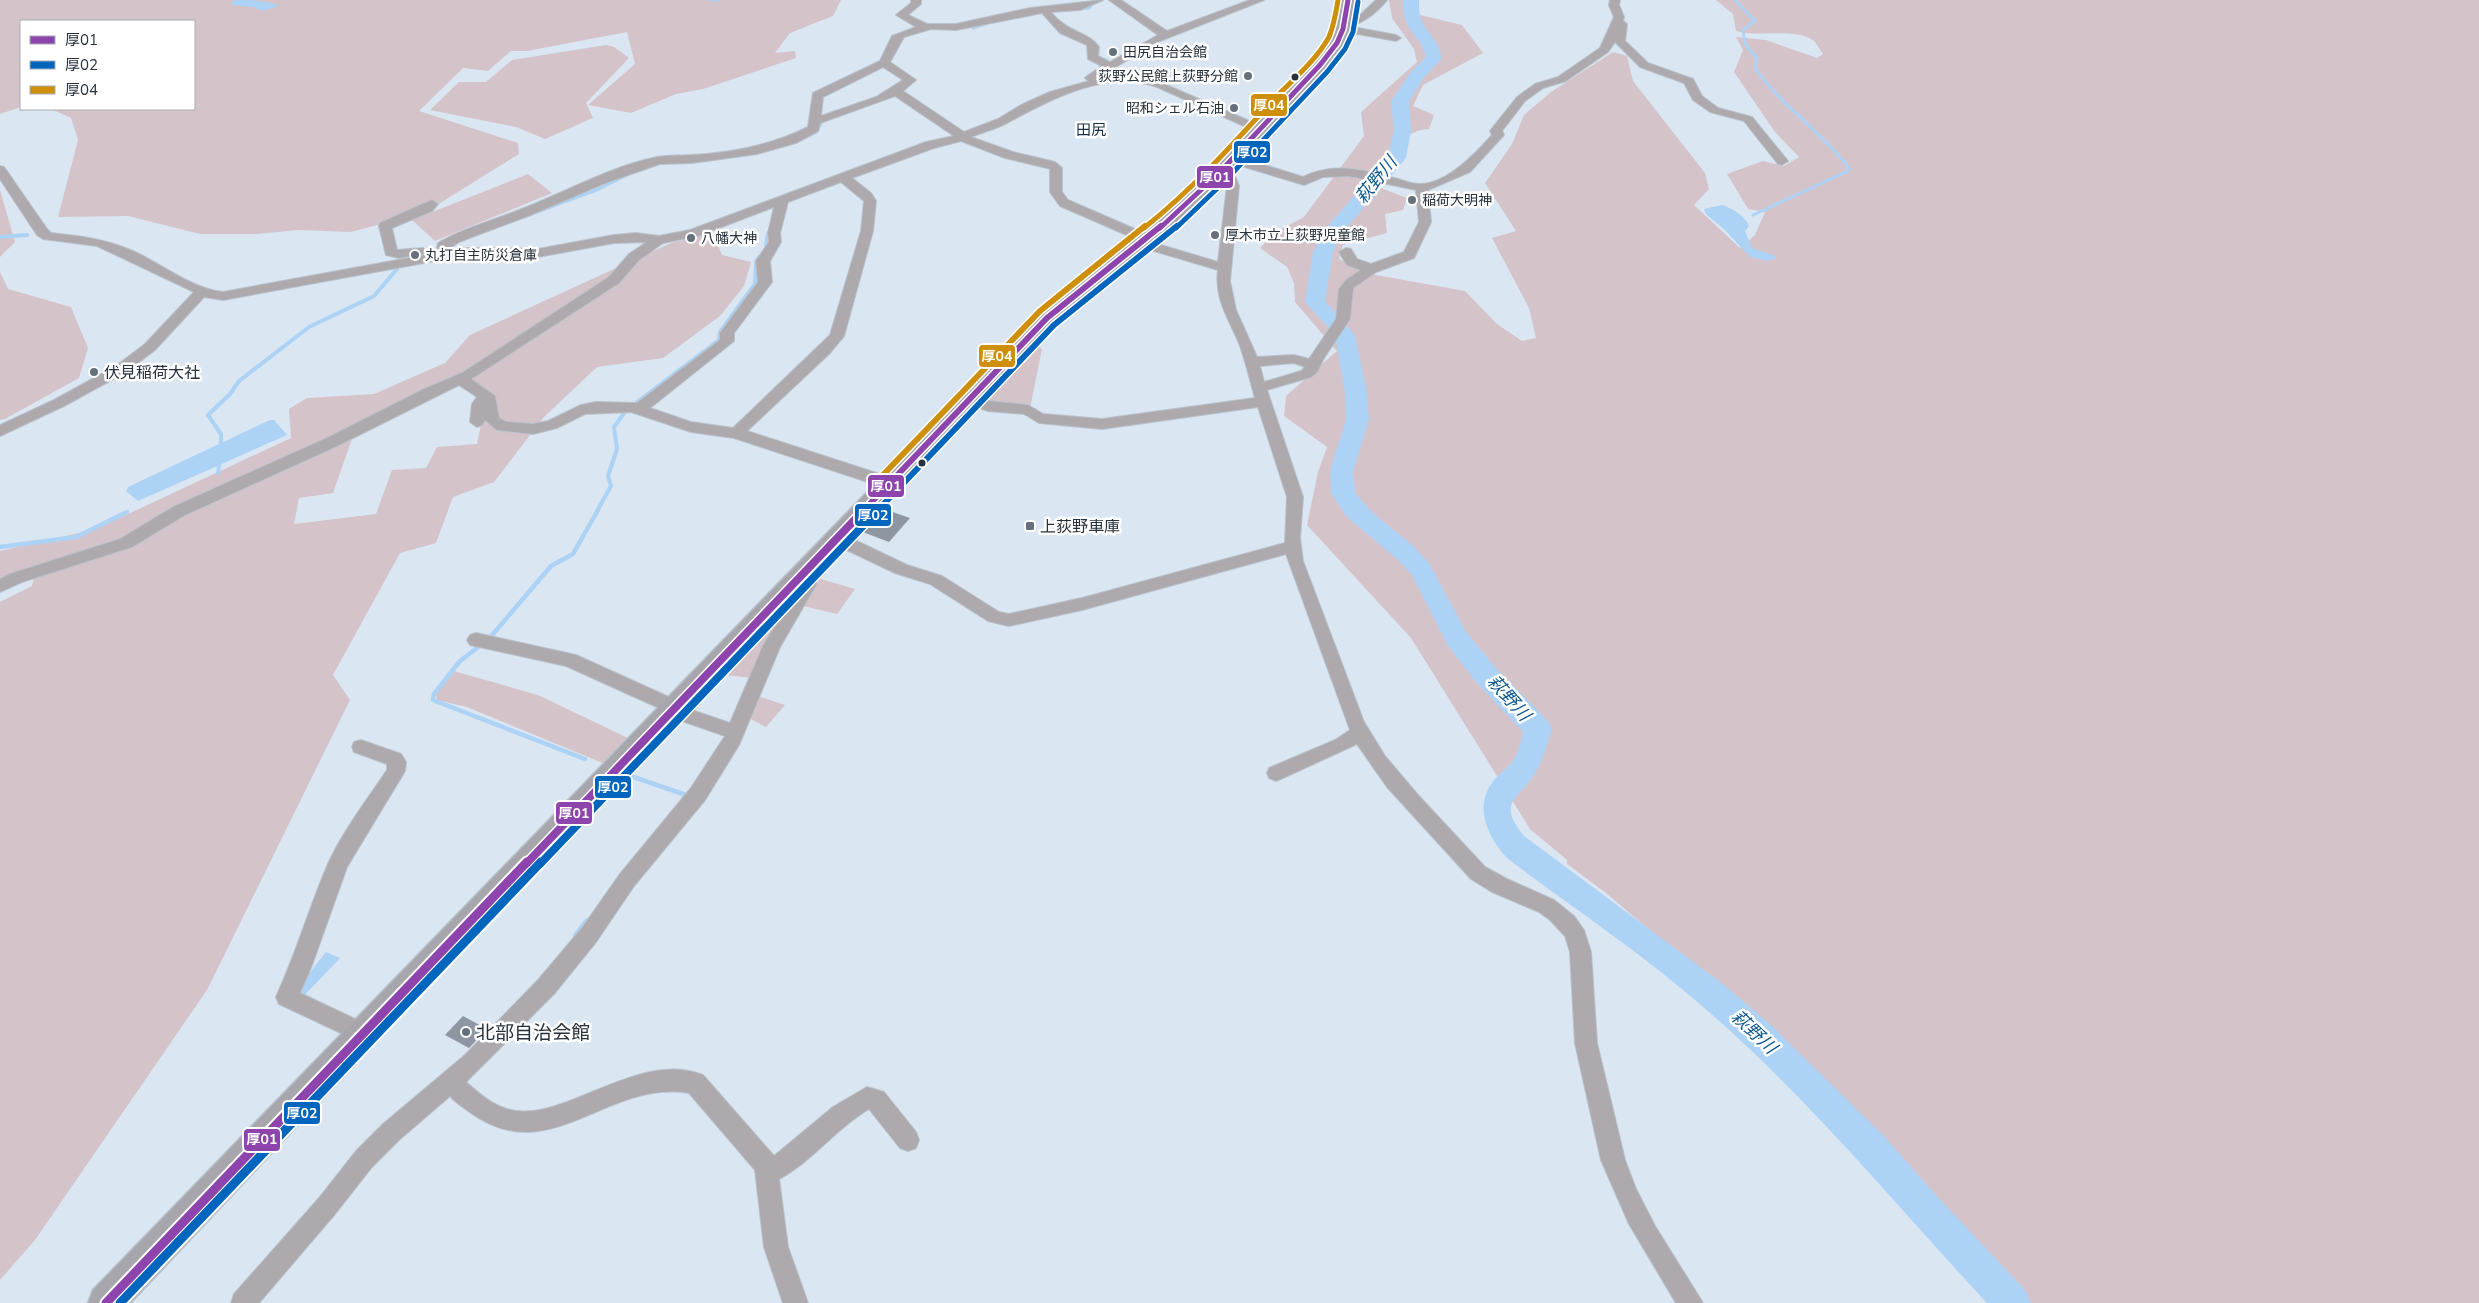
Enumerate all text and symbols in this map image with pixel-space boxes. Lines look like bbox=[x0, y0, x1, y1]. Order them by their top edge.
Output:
legend bbox=[20, 20, 195, 110]
text: 厚01 bbox=[65, 30, 98, 50]
place label: 田尻自治会館 bbox=[1123, 43, 1207, 62]
marker: 田尻自治会館 bbox=[1107, 46, 1119, 58]
text: 厚02 bbox=[65, 55, 98, 75]
place label: 荻野公民館上荻野分館 bbox=[1098, 67, 1238, 86]
marker: 荻野公民館上荻野分館 bbox=[1242, 70, 1254, 82]
unlabelled marker bbox=[1290, 72, 1300, 82]
text: 厚04 bbox=[65, 80, 98, 100]
line badge: 厚04 bbox=[1250, 93, 1288, 117]
text: 厚04 bbox=[1254, 96, 1285, 115]
place label: 昭和シェル石油 bbox=[1126, 99, 1224, 118]
marker: 昭和シェル石油 bbox=[1228, 102, 1240, 114]
district label: 田尻 bbox=[1076, 120, 1106, 140]
line badge: 厚02 bbox=[1233, 140, 1271, 164]
text: 厚02 bbox=[1237, 143, 1267, 162]
water label: 萩野川 bbox=[1350, 150, 1404, 209]
line badge: 厚01 bbox=[1196, 165, 1234, 189]
text: 厚01 bbox=[1200, 168, 1230, 187]
place label: 稲荷大明神 bbox=[1422, 191, 1492, 210]
marker: 稲荷大明神 bbox=[1406, 194, 1418, 206]
place label: 厚木市立上荻野児童館 bbox=[1225, 226, 1365, 245]
place label: 八幡大神 bbox=[701, 229, 757, 248]
marker: 厚木市立上荻野児童館 bbox=[1209, 229, 1221, 241]
marker: 八幡大神 bbox=[685, 232, 697, 244]
place label: 丸打自主防災倉庫 bbox=[425, 246, 537, 265]
marker: 丸打自主防災倉庫 bbox=[409, 249, 421, 261]
line badge: 厚04 bbox=[978, 344, 1016, 368]
text: 厚04 bbox=[982, 347, 1013, 366]
place label: 伏見稲荷大社 bbox=[104, 362, 200, 384]
marker: 伏見稲荷大社 bbox=[88, 366, 100, 378]
unlabelled marker bbox=[917, 458, 927, 468]
line badge: 厚01 bbox=[867, 474, 905, 498]
text: 厚01 bbox=[871, 477, 901, 496]
line badge: 厚02 bbox=[854, 503, 892, 527]
text: 厚02 bbox=[858, 506, 888, 525]
place label: 上荻野車庫 bbox=[1040, 516, 1120, 538]
marker: 上荻野車庫 bbox=[1024, 520, 1036, 532]
water label: 萩野川 bbox=[1482, 670, 1537, 728]
line badge: 厚02 bbox=[594, 775, 632, 799]
text: 厚02 bbox=[598, 778, 628, 797]
line badge: 厚01 bbox=[555, 801, 593, 825]
text: 厚01 bbox=[559, 804, 589, 823]
water label: 萩野川 bbox=[1726, 1005, 1783, 1061]
place label: 北部自治会館 bbox=[476, 1020, 590, 1046]
marker: 北部自治会館 bbox=[460, 1026, 472, 1038]
line badge: 厚02 bbox=[283, 1101, 321, 1125]
text: 厚02 bbox=[287, 1104, 317, 1123]
line badge: 厚01 bbox=[243, 1128, 281, 1152]
text: 厚01 bbox=[247, 1130, 277, 1149]

